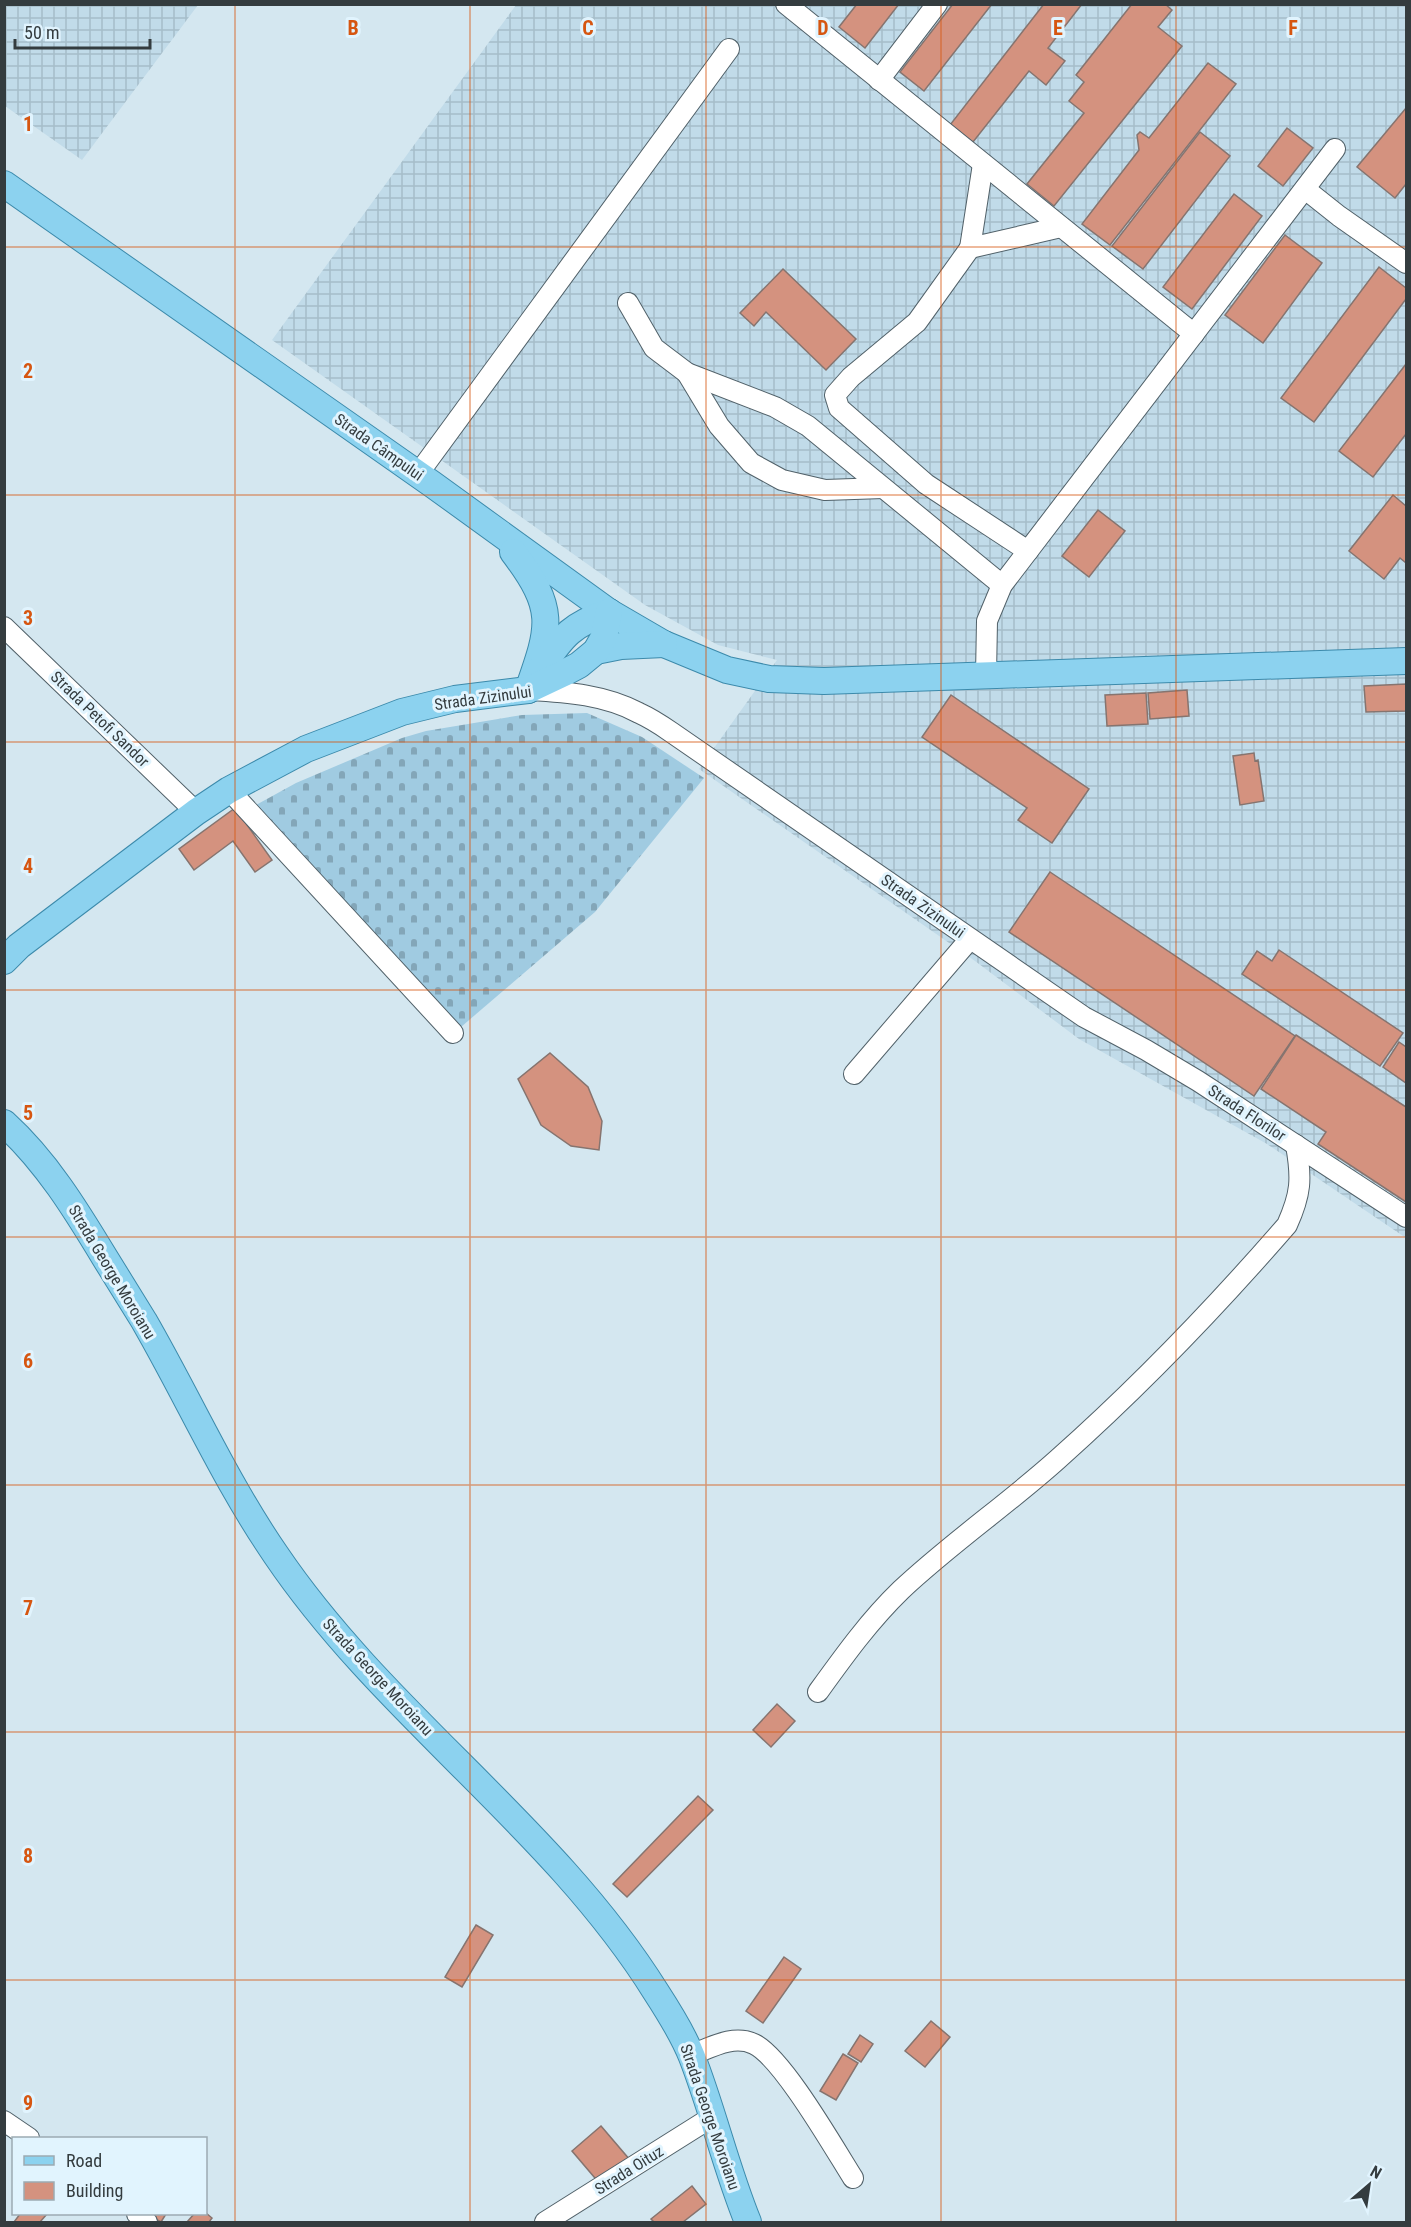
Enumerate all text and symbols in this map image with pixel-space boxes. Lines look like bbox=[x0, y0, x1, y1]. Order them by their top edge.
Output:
scale bar bbox=[15, 12, 150, 50]
text: B bbox=[347, 16, 359, 40]
text: C bbox=[582, 16, 594, 40]
text: D bbox=[817, 16, 829, 40]
text: E bbox=[1053, 16, 1063, 40]
text: F bbox=[1288, 16, 1298, 40]
text: 50 m bbox=[24, 22, 59, 43]
text: 1 bbox=[23, 112, 33, 136]
text: 2 bbox=[23, 359, 33, 383]
street label: Strada Câmpului bbox=[331, 409, 427, 485]
text: 3 bbox=[23, 606, 33, 630]
street label: Strada Petofi Sandor bbox=[47, 667, 153, 771]
street label: Strada Zizinului bbox=[433, 682, 533, 714]
text: 4 bbox=[23, 854, 33, 878]
street label: Strada Zizinului bbox=[877, 870, 969, 942]
street label: Strada Florilor bbox=[1204, 1081, 1290, 1145]
text: 5 bbox=[23, 1101, 33, 1125]
street label: Strada George Moroianu bbox=[64, 1202, 160, 1342]
text: 6 bbox=[23, 1349, 33, 1373]
text: 7 bbox=[23, 1596, 33, 1620]
street label: Strada George Moroianu bbox=[319, 1615, 437, 1739]
text: 8 bbox=[23, 1844, 33, 1868]
street label: Strada George Moroianu bbox=[676, 2042, 744, 2192]
text: 9 bbox=[23, 2091, 33, 2115]
legend bbox=[12, 2137, 207, 2215]
street label: Strada Oituz bbox=[591, 2141, 667, 2199]
text: Road bbox=[66, 2150, 102, 2171]
north arrow bbox=[1339, 2155, 1399, 2215]
text: N bbox=[1367, 2162, 1385, 2183]
text: Building bbox=[66, 2180, 123, 2201]

